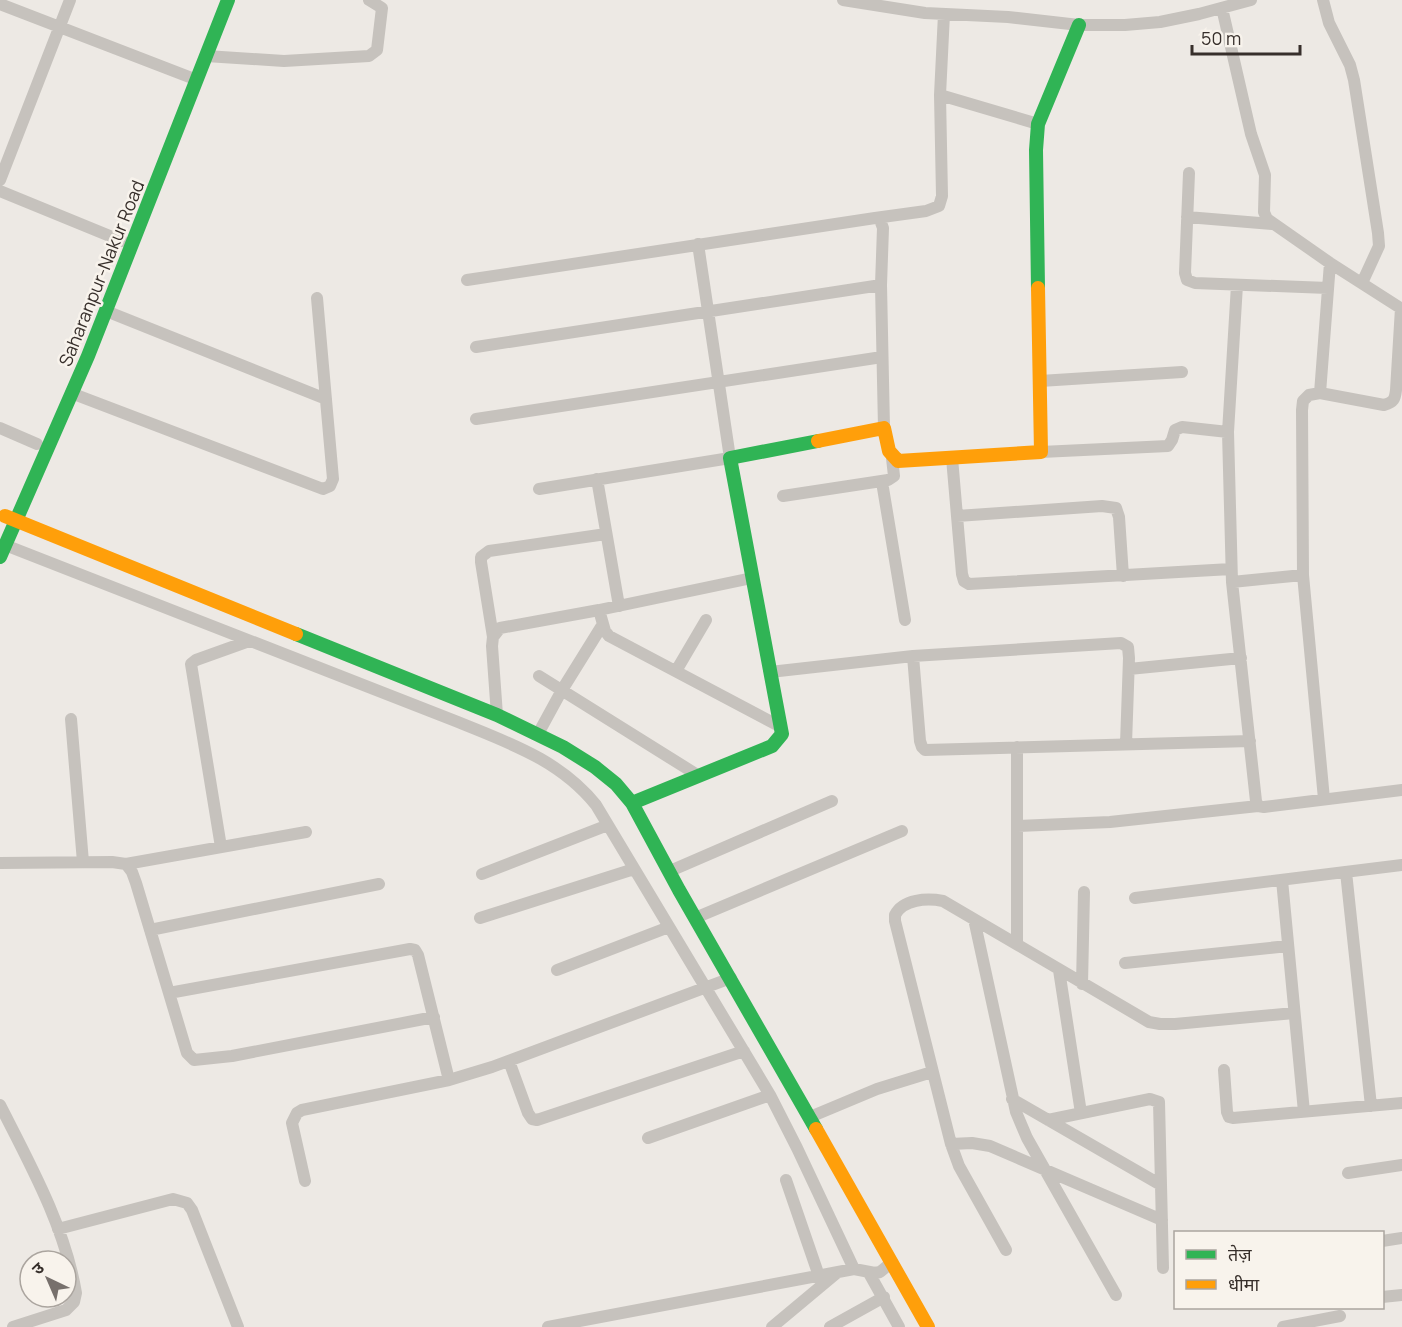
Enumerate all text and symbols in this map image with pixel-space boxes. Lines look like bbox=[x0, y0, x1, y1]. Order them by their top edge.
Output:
scale bar bbox=[1192, 18, 1300, 56]
text: 50 m bbox=[1201, 26, 1241, 50]
street label: Saharanpur-Nakur Road bbox=[53, 176, 149, 370]
legend bbox=[1174, 1231, 1384, 1309]
text: तेज़ bbox=[1228, 1242, 1252, 1266]
north arrow bbox=[18, 1249, 78, 1309]
text: उ bbox=[27, 1257, 49, 1279]
text: धीमा bbox=[1228, 1272, 1259, 1296]

